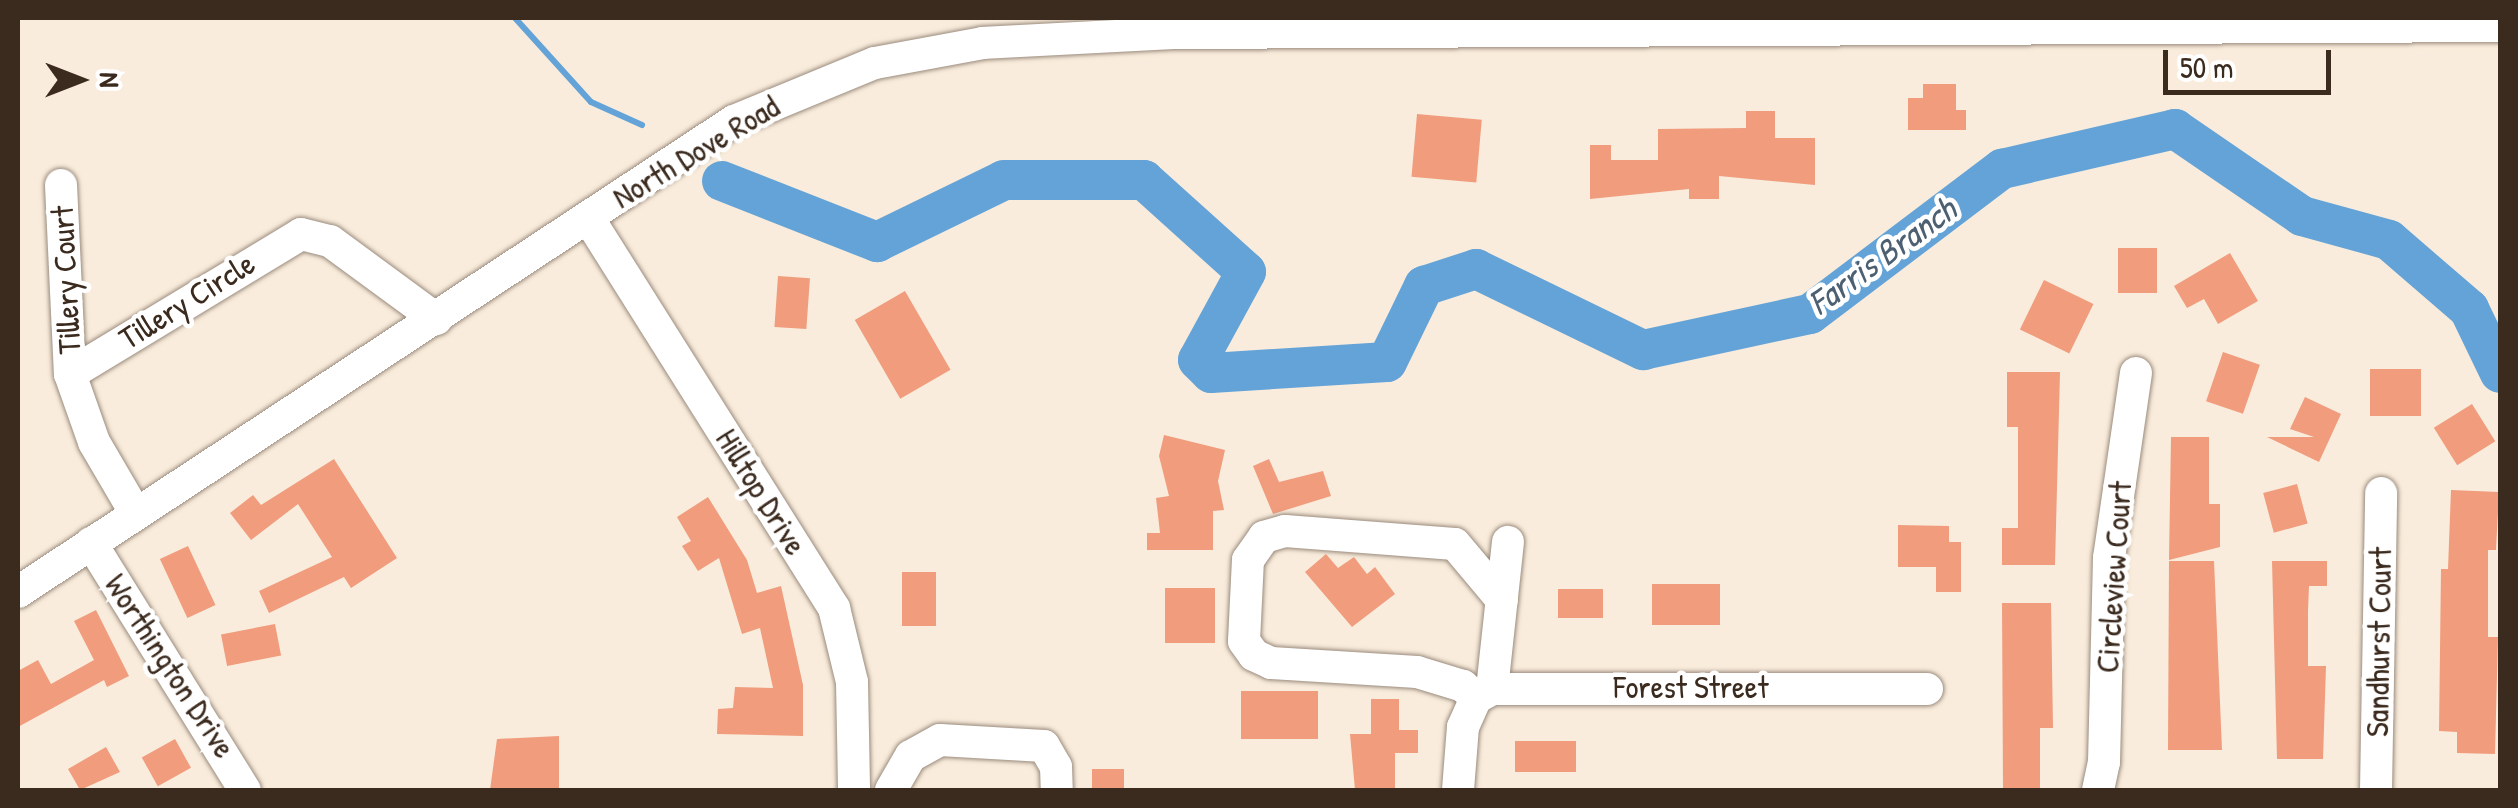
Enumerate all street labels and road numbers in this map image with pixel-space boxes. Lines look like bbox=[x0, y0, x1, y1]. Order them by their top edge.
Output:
street label: North Dove Road bbox=[606, 87, 786, 217]
street label: Tillery Court bbox=[43, 205, 89, 355]
street label: Tillery Circle bbox=[112, 244, 262, 358]
street label: Hilltop Drive bbox=[707, 422, 815, 562]
street label: Circleview Court bbox=[2088, 480, 2140, 674]
street label: Sandhurst Court bbox=[2358, 547, 2400, 737]
street label: Worthington Drive bbox=[96, 567, 244, 765]
street label: Forest Street bbox=[1613, 668, 1769, 706]

